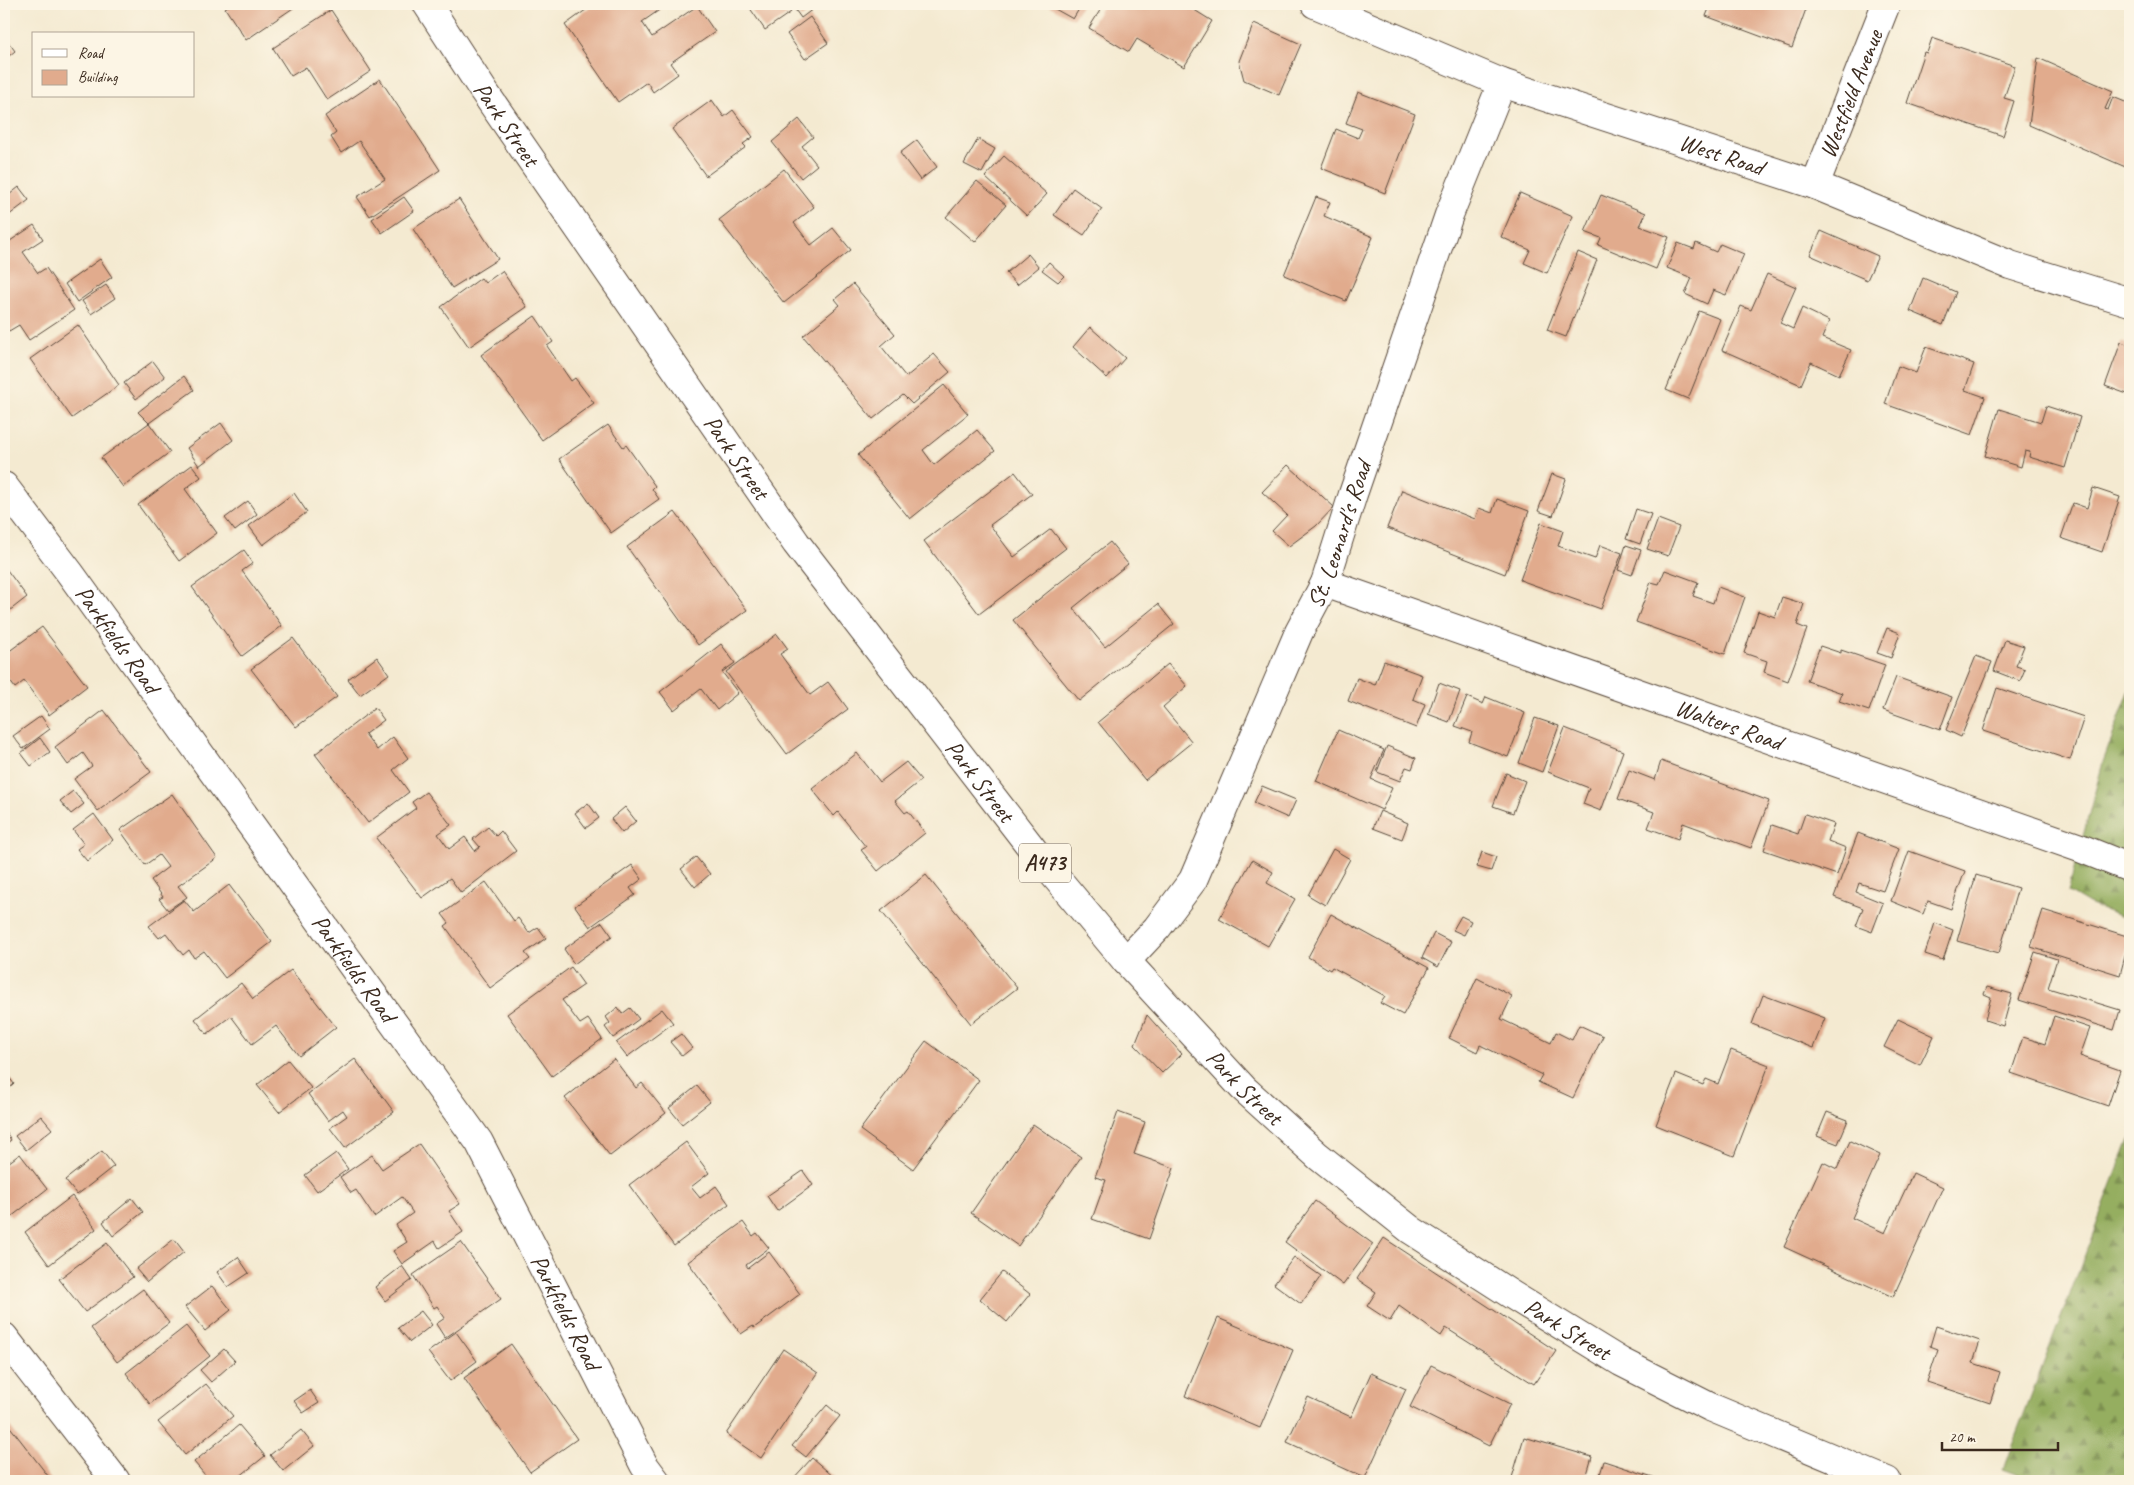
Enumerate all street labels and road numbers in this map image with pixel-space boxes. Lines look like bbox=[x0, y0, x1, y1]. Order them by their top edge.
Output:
street label: Westfield Avenue bbox=[1812, 23, 1890, 162]
street label: Park Street bbox=[467, 76, 547, 174]
street label: West Road bbox=[1676, 127, 1771, 183]
street label: Park Street bbox=[697, 409, 777, 507]
street label: St. Leonard's Road bbox=[1300, 454, 1379, 613]
street label: Parkfields Road bbox=[69, 580, 169, 702]
street label: Walters Road bbox=[1671, 692, 1790, 759]
street label: Park Street bbox=[939, 734, 1022, 830]
road number: A473 bbox=[1019, 844, 1071, 882]
street label: Parkfields Road bbox=[305, 909, 405, 1031]
street label: Park Street bbox=[1200, 1043, 1290, 1133]
street label: Parkfields Road bbox=[524, 1249, 609, 1378]
street label: Park Street bbox=[1519, 1291, 1618, 1368]

